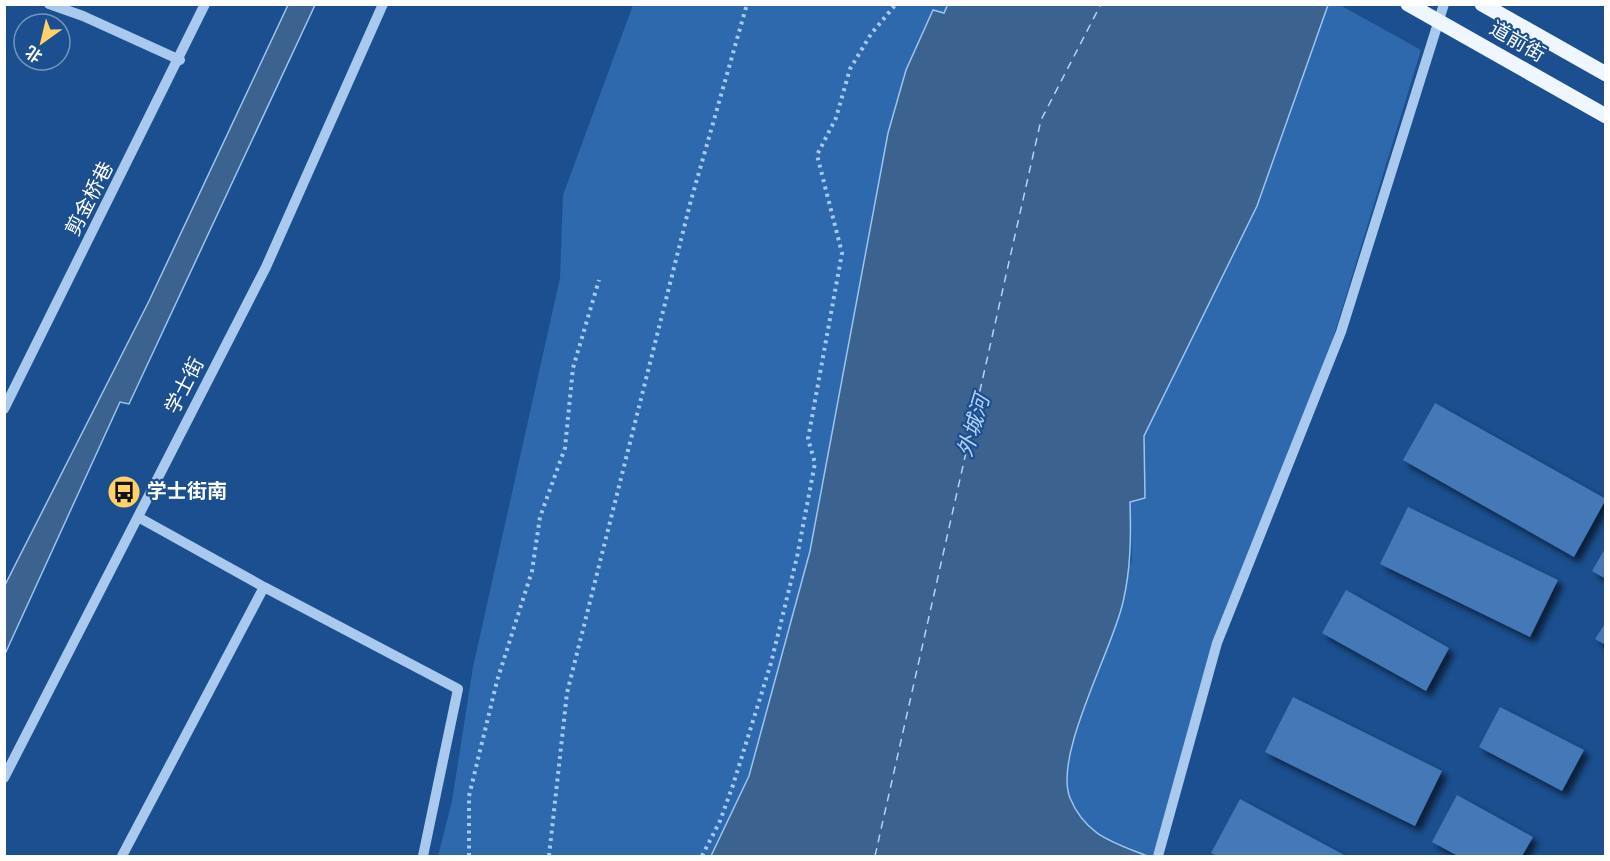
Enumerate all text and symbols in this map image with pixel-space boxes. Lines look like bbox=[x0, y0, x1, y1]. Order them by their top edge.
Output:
north arrow bbox=[12, 12, 72, 72]
street label: 道前街 bbox=[1485, 17, 1549, 67]
text: 北 bbox=[22, 41, 46, 66]
street label: 剪金桥巷 bbox=[61, 158, 119, 240]
street label: 学士街 bbox=[161, 354, 209, 418]
water label: 外城河 bbox=[953, 388, 996, 460]
bus stop icon: 学士街南 bbox=[106, 474, 142, 510]
place label: 学士街南 bbox=[147, 480, 227, 504]

